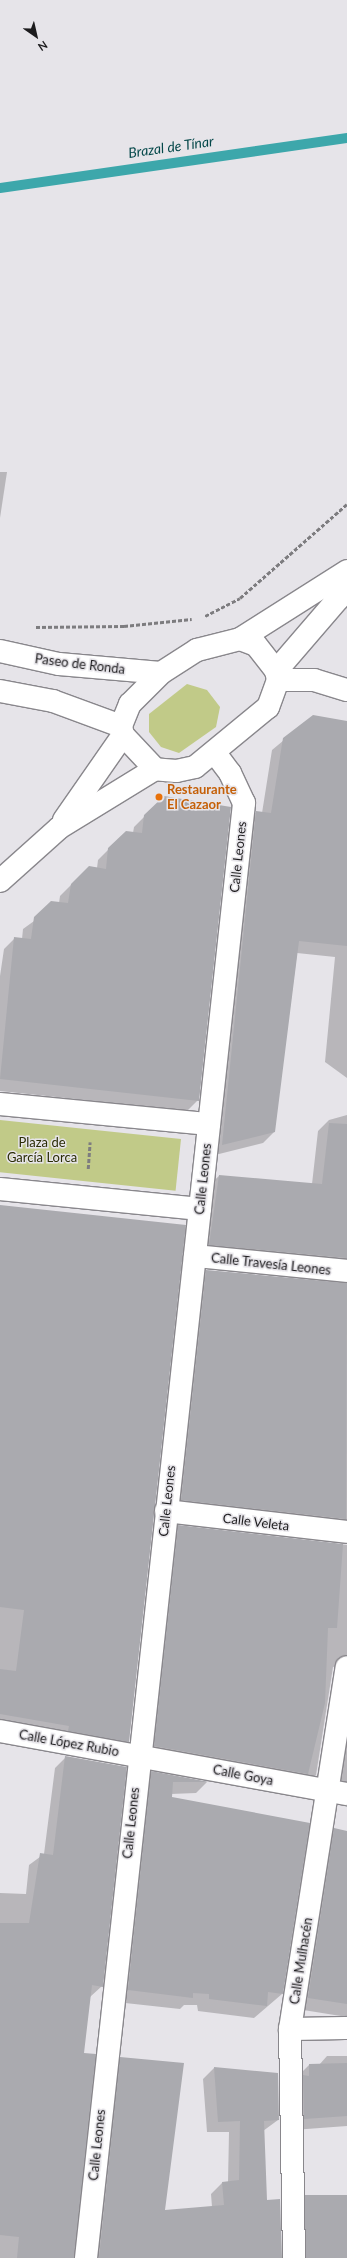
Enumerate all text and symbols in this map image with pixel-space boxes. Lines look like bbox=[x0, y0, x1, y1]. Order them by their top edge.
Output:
north arrow bbox=[16, 16, 56, 56]
text: N bbox=[36, 39, 50, 54]
water label: Brazal de Tínar bbox=[127, 133, 215, 161]
street label: Paseo de Ronda bbox=[34, 651, 126, 677]
place label: Restaurante El Cazaor bbox=[167, 782, 237, 813]
marker: Restaurante El Cazaor bbox=[154, 792, 164, 802]
street label: Calle Leones bbox=[226, 821, 250, 893]
park label: Plaza de García Lorca bbox=[7, 1135, 77, 1166]
street label: Calle Leones bbox=[191, 1143, 215, 1215]
street label: Calle Travesía Leones bbox=[210, 1250, 332, 1278]
street label: Calle Leones bbox=[155, 1465, 179, 1537]
street label: Calle Veleta bbox=[222, 1510, 290, 1534]
street label: Calle López Rubio bbox=[18, 1727, 120, 1759]
street label: Calle Goya bbox=[212, 1762, 274, 1788]
street label: Calle Leones bbox=[119, 1787, 143, 1859]
street label: Calle Mulhacén bbox=[286, 1916, 316, 2006]
street label: Calle Leones bbox=[85, 2109, 109, 2181]

